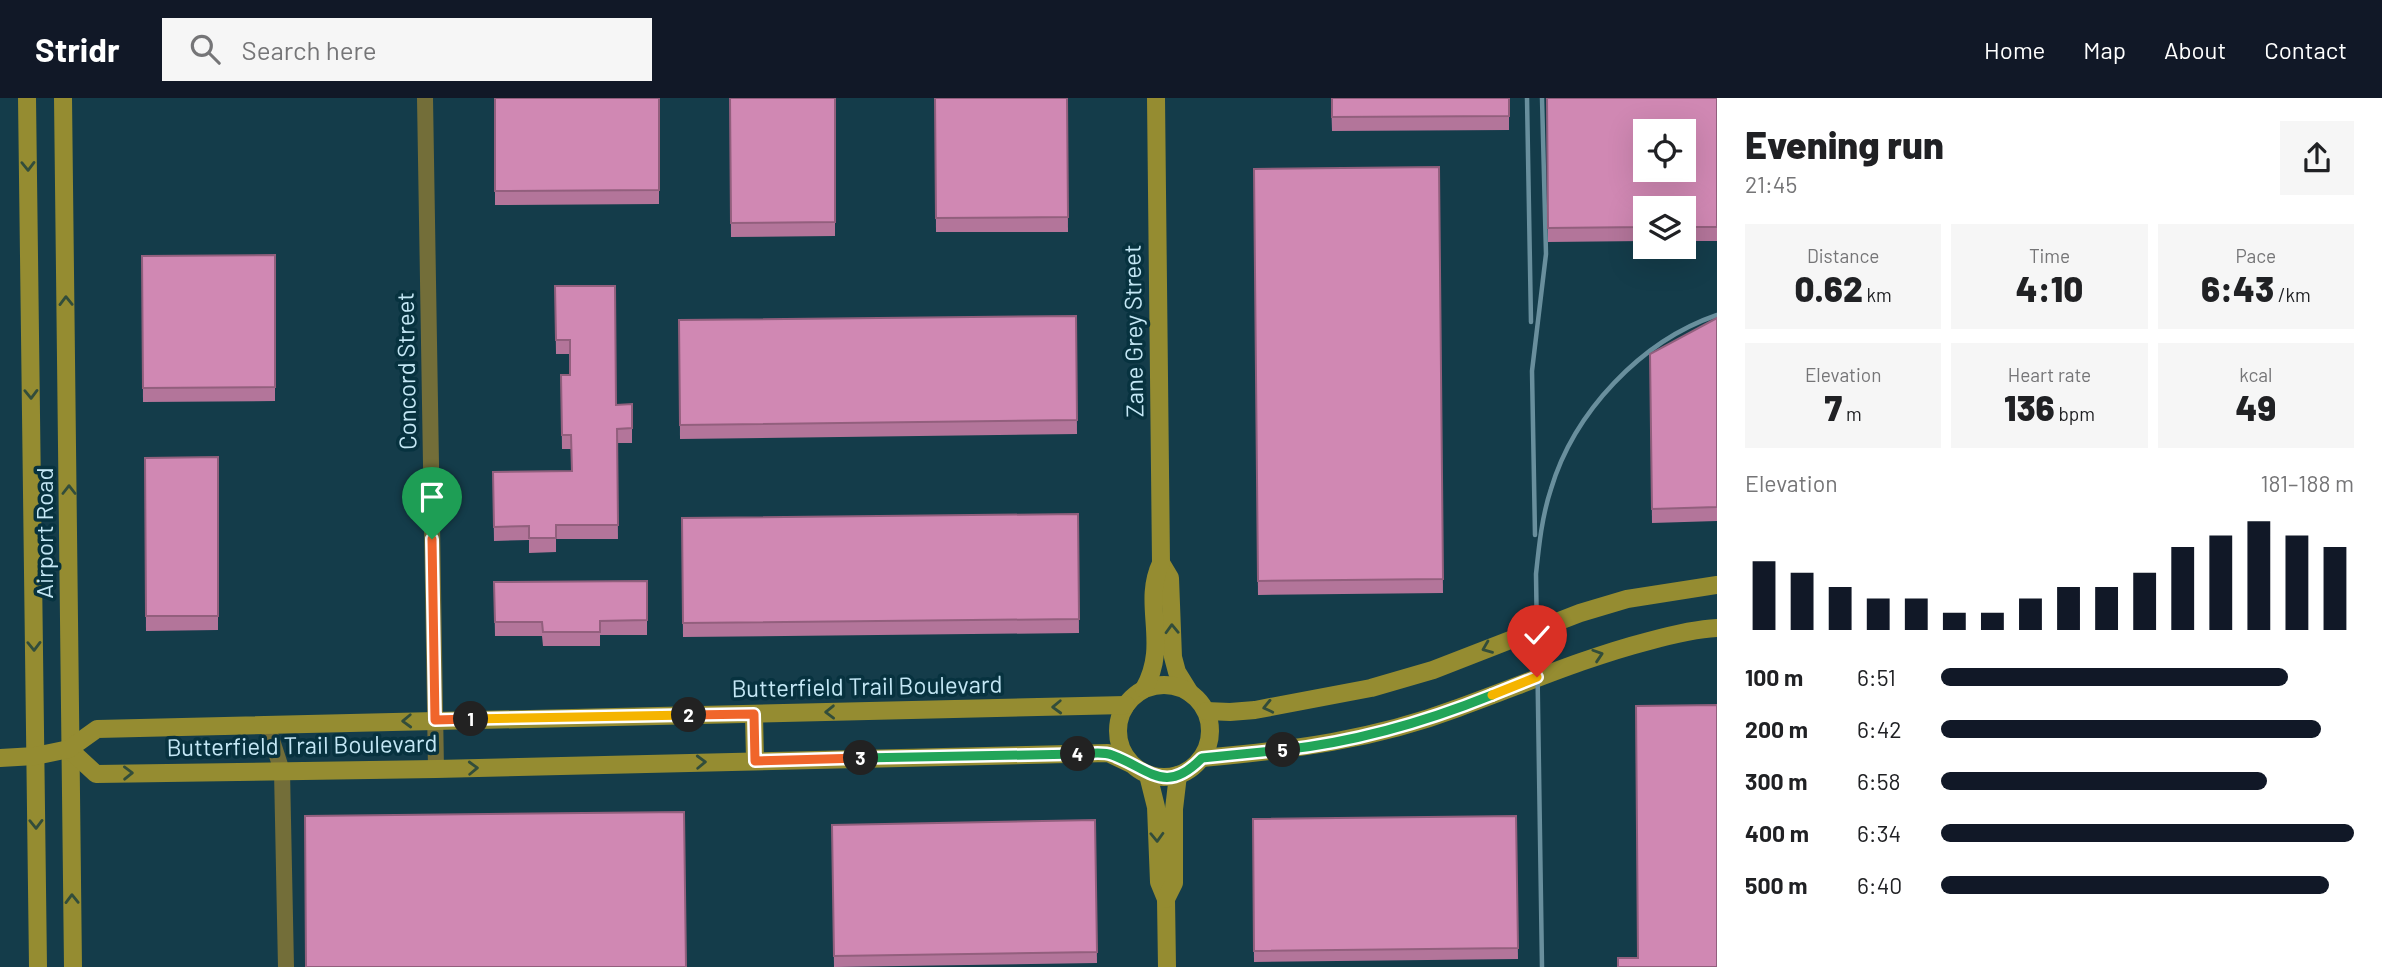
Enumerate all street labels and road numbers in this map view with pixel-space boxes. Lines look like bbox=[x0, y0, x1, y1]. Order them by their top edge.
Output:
street label: Zane Grey Street bbox=[1116, 244, 1149, 418]
street label: Concord Street bbox=[390, 292, 421, 450]
street label: Airport Road bbox=[29, 467, 58, 599]
street label: Butterfield Trail Boulevard bbox=[731, 669, 1003, 702]
street label: Butterfield Trail Boulevard bbox=[166, 728, 438, 761]

